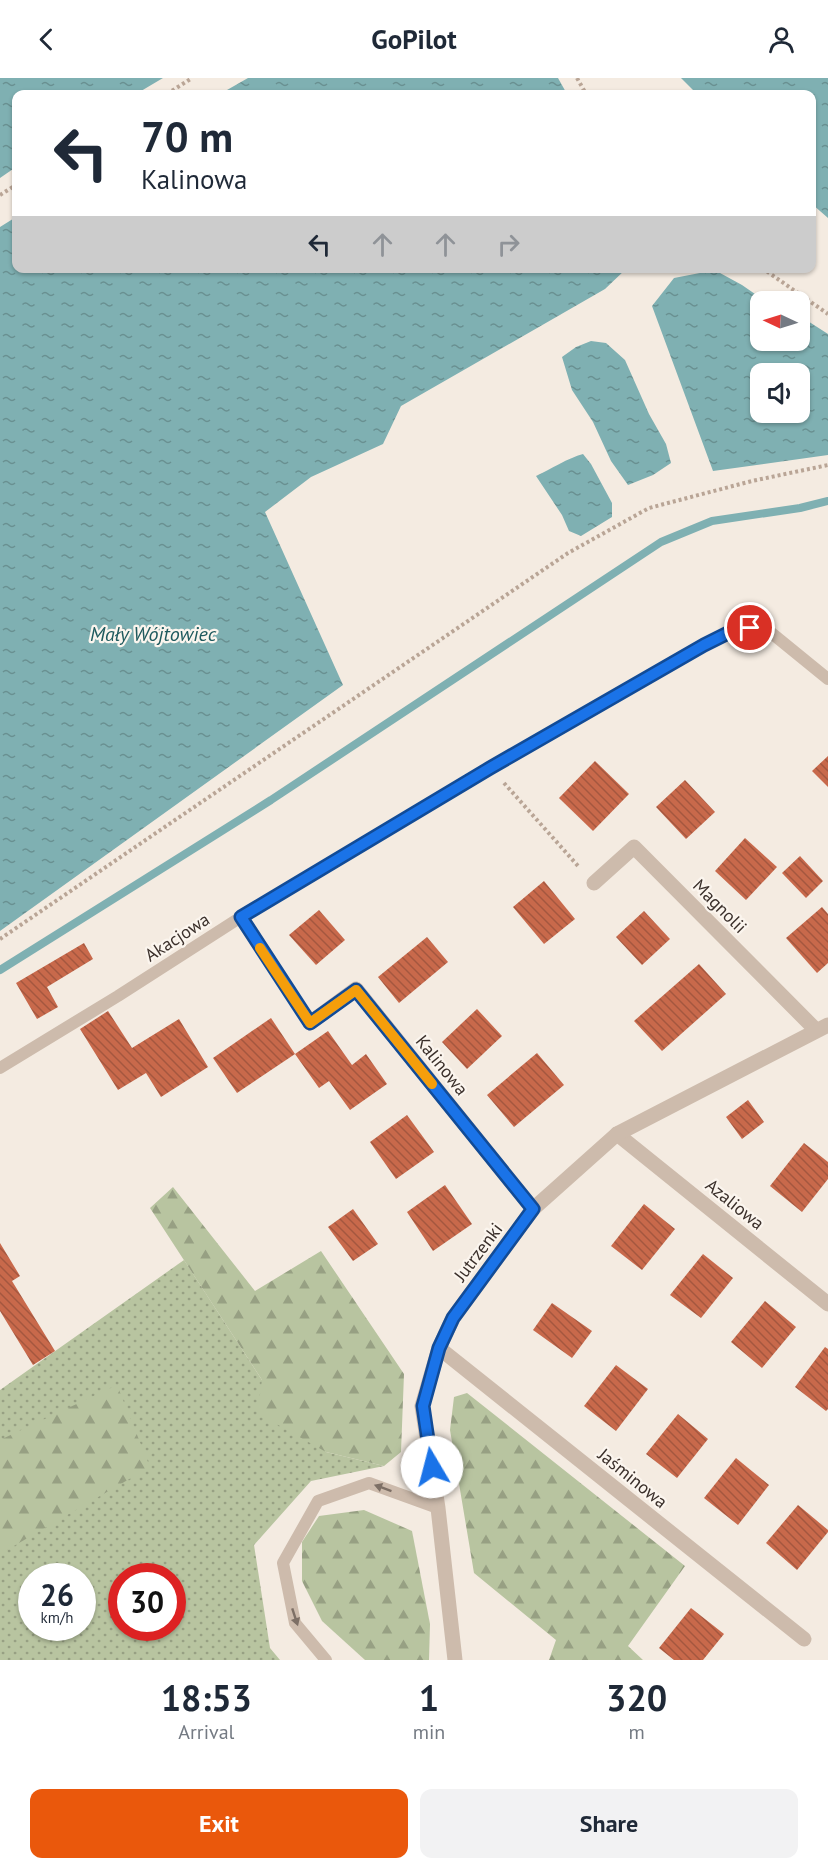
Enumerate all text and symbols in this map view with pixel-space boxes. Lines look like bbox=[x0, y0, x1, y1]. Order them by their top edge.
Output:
text: GoPilot bbox=[371, 22, 457, 56]
icon: back bbox=[30, 23, 63, 56]
icon: person bbox=[765, 23, 798, 56]
text: 70 m bbox=[141, 109, 233, 164]
icon: left bbox=[42, 114, 120, 192]
text: Kalinowa bbox=[141, 162, 247, 196]
icon: left bbox=[303, 228, 336, 261]
icon: ahead bbox=[366, 228, 399, 261]
icon: ahead bbox=[429, 228, 462, 261]
icon: right bbox=[492, 228, 525, 261]
north arrow bbox=[750, 291, 810, 351]
map controls bbox=[750, 291, 810, 423]
button: sound bbox=[750, 363, 810, 423]
pin bbox=[724, 602, 775, 653]
icon: arrive bbox=[733, 611, 766, 644]
water label: Mały Wójtowiec bbox=[90, 621, 217, 647]
street label: Magnolii bbox=[688, 874, 752, 938]
street label: Akacjowa bbox=[140, 908, 214, 966]
street label: Kalinowa bbox=[411, 1030, 473, 1100]
street label: Azaliowa bbox=[701, 1173, 769, 1235]
street label: Jutrzenki bbox=[448, 1218, 507, 1287]
position arrow bbox=[400, 1435, 464, 1499]
street label: Jaśminowa bbox=[593, 1442, 672, 1513]
one-way arrow bbox=[373, 1482, 391, 1492]
speed limit sign: 30 bbox=[108, 1563, 186, 1641]
text: 26 bbox=[40, 1575, 74, 1614]
text: km/h bbox=[41, 1608, 73, 1627]
one-way arrow bbox=[291, 1608, 300, 1626]
text: 18:53 bbox=[161, 1674, 252, 1721]
text: 1 bbox=[419, 1674, 439, 1721]
text: 320 bbox=[606, 1674, 667, 1721]
text: Arrival bbox=[178, 1719, 234, 1745]
text: min bbox=[413, 1719, 445, 1745]
text: m bbox=[629, 1719, 645, 1745]
button: Exit bbox=[30, 1789, 408, 1858]
button: Share bbox=[420, 1789, 798, 1858]

